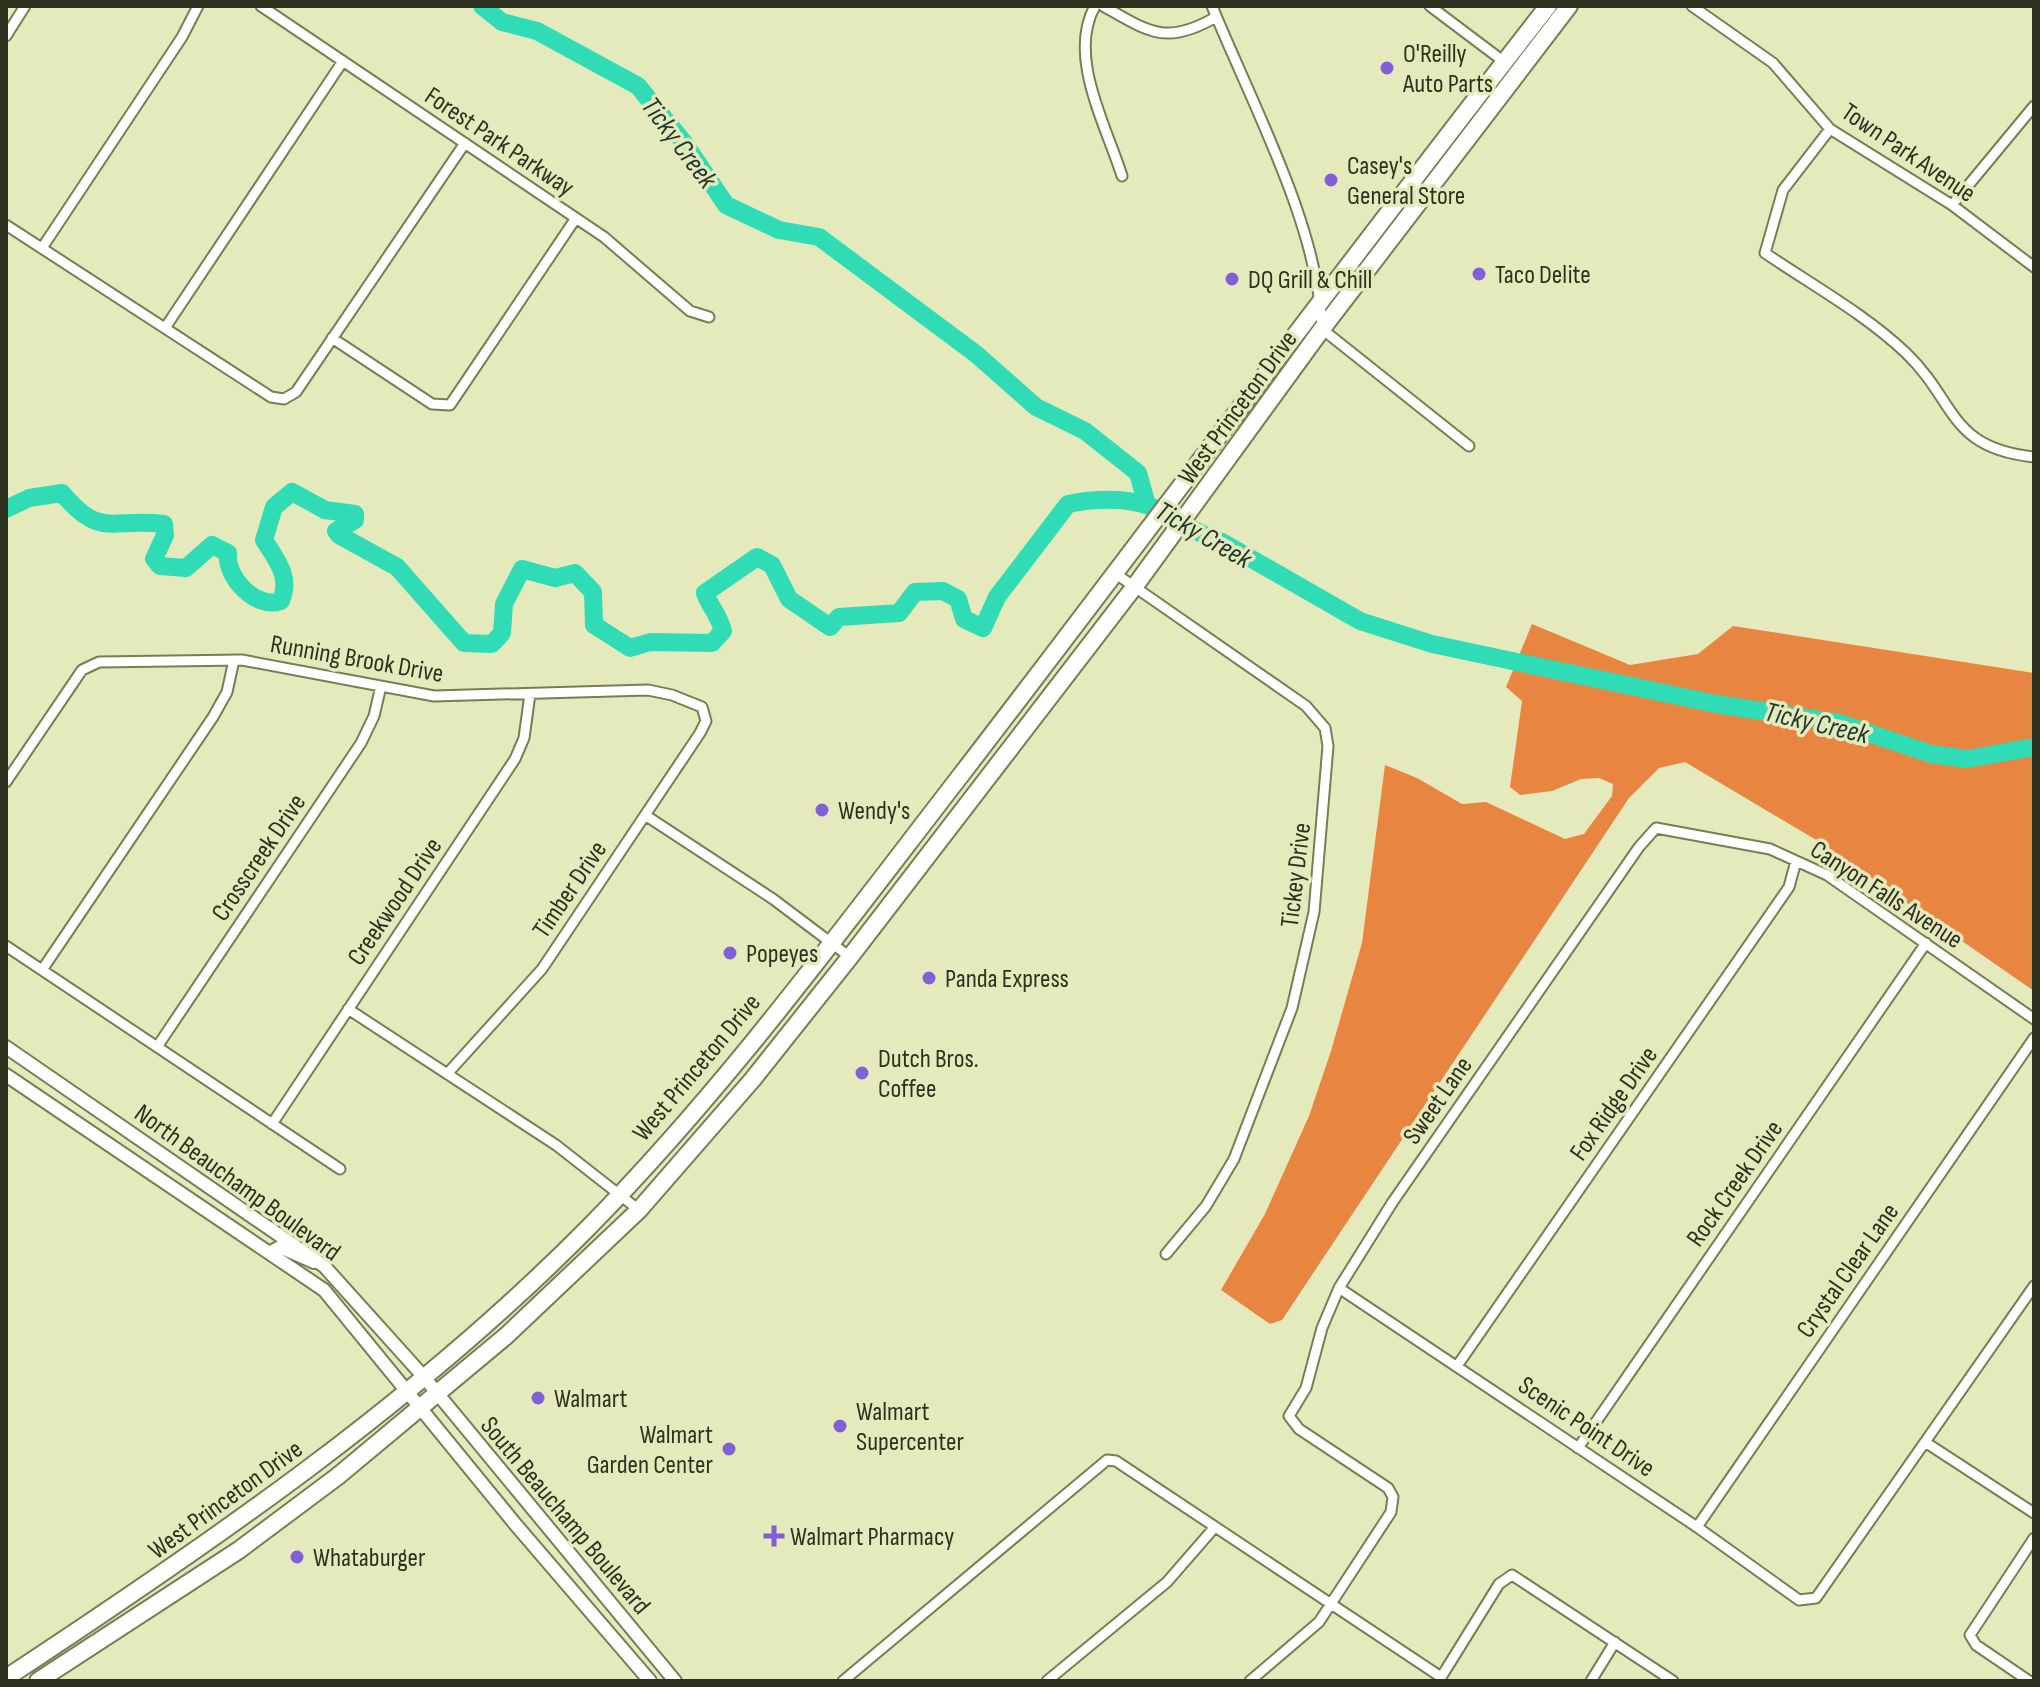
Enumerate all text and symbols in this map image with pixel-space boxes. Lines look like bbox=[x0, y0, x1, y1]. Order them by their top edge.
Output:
place label: O'Reilly Auto Parts bbox=[1402, 39, 1493, 100]
marker: O'Reilly Auto Parts bbox=[1378, 59, 1396, 77]
street label: Forest Park Parkway bbox=[419, 81, 580, 204]
water label: Ticky Creek bbox=[634, 91, 725, 196]
street label: Town Park Avenue bbox=[1835, 97, 1981, 209]
place label: Casey's General Store bbox=[1347, 151, 1465, 212]
marker: Casey's General Store bbox=[1322, 171, 1340, 189]
place label: Taco Delite bbox=[1495, 260, 1591, 291]
place label: DQ Grill & Chill bbox=[1248, 265, 1372, 296]
marker: Taco Delite bbox=[1470, 265, 1488, 283]
marker: DQ Grill & Chill bbox=[1223, 270, 1241, 288]
street label: West Princeton Drive bbox=[1172, 325, 1304, 491]
water label: Ticky Creek bbox=[1149, 495, 1259, 577]
street label: Running Brook Drive bbox=[268, 629, 446, 690]
water label: Ticky Creek bbox=[1761, 696, 1873, 752]
street label: Crosscreek Drive bbox=[205, 789, 313, 927]
place label: Wendy's bbox=[838, 796, 910, 827]
marker: Wendy's bbox=[813, 801, 831, 819]
street label: Tickey Drive bbox=[1275, 821, 1318, 929]
street label: Creekwood Drive bbox=[341, 832, 449, 971]
street label: Timber Drive bbox=[527, 835, 614, 944]
street label: Canyon Falls Avenue bbox=[1804, 835, 1968, 956]
place label: Popeyes bbox=[746, 939, 818, 970]
marker: Popeyes bbox=[721, 944, 739, 962]
place label: Panda Express bbox=[945, 964, 1069, 995]
marker: Panda Express bbox=[920, 969, 938, 987]
street label: West Princeton Drive bbox=[627, 988, 768, 1148]
street label: Fox Ridge Drive bbox=[1564, 1041, 1665, 1167]
place label: Dutch Bros. Coffee bbox=[878, 1044, 979, 1105]
street label: Sweet Lane bbox=[1397, 1051, 1480, 1151]
marker: Dutch Bros. Coffee bbox=[853, 1064, 871, 1082]
street label: North Beauchamp Boulevard bbox=[128, 1098, 346, 1268]
street label: Rock Creek Drive bbox=[1680, 1115, 1790, 1253]
street label: Crystal Clear Lane bbox=[1790, 1198, 1906, 1344]
street label: Scenic Point Drive bbox=[1512, 1370, 1660, 1484]
place label: Walmart bbox=[554, 1384, 628, 1415]
marker: Walmart bbox=[529, 1389, 547, 1407]
place label: Walmart Supercenter bbox=[856, 1397, 964, 1458]
street label: South Beauchamp Boulevard bbox=[473, 1411, 656, 1621]
marker: Walmart Supercenter bbox=[831, 1417, 849, 1435]
place label: Walmart Garden Center bbox=[587, 1420, 714, 1481]
street label: West Princeton Drive bbox=[143, 1434, 309, 1566]
marker: Walmart Garden Center bbox=[720, 1440, 738, 1458]
place label: Walmart Pharmacy bbox=[790, 1522, 954, 1553]
marker: Walmart Pharmacy bbox=[765, 1527, 783, 1545]
place label: Whataburger bbox=[313, 1543, 426, 1574]
marker: Whataburger bbox=[288, 1548, 306, 1566]

